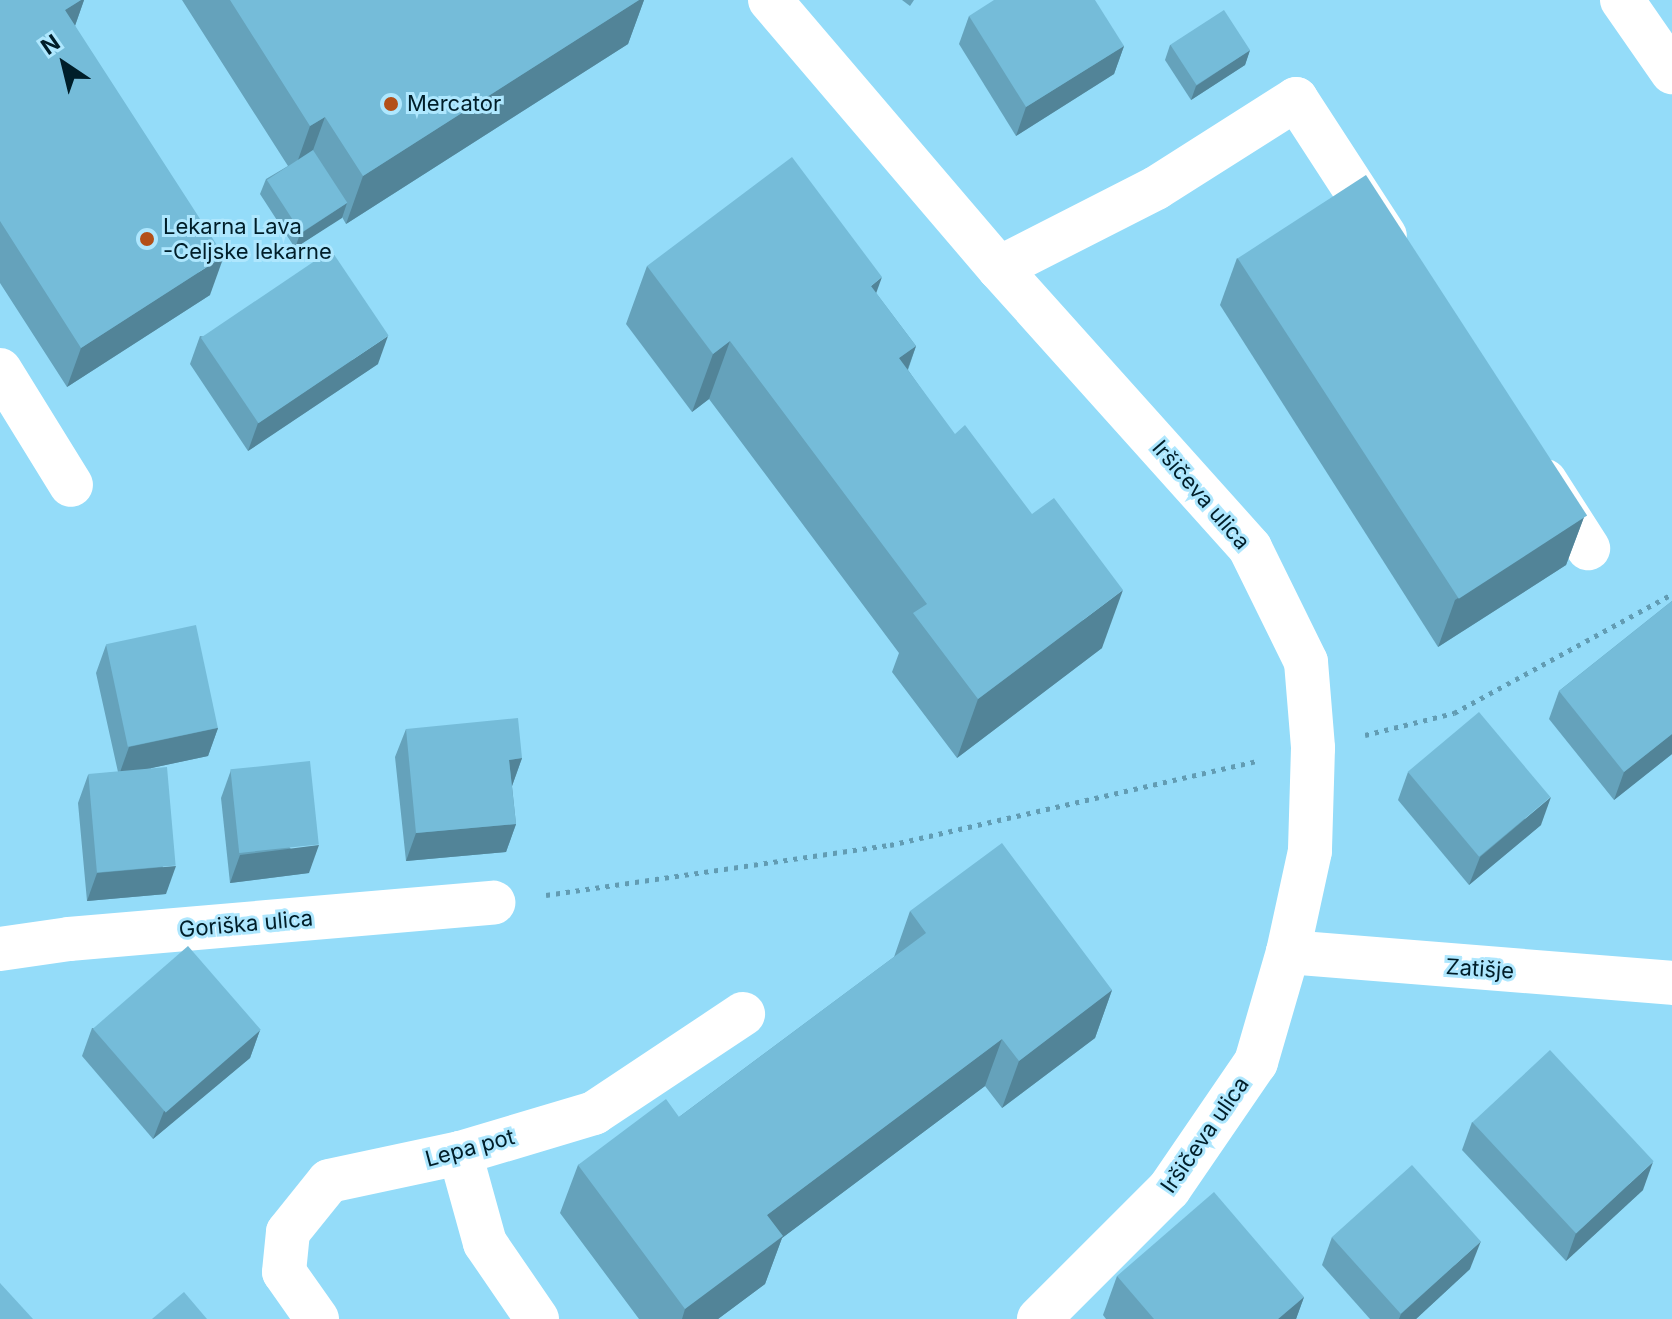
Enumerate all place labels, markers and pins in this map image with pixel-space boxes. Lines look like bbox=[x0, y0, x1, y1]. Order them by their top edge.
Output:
place label: Mercator bbox=[407, 91, 501, 117]
marker: Mercator bbox=[382, 95, 400, 113]
place label: Lekarna Lava -Celjske lekarne bbox=[163, 213, 332, 264]
marker: Lekarna Lava -Celjske lekarne bbox=[138, 230, 156, 248]

